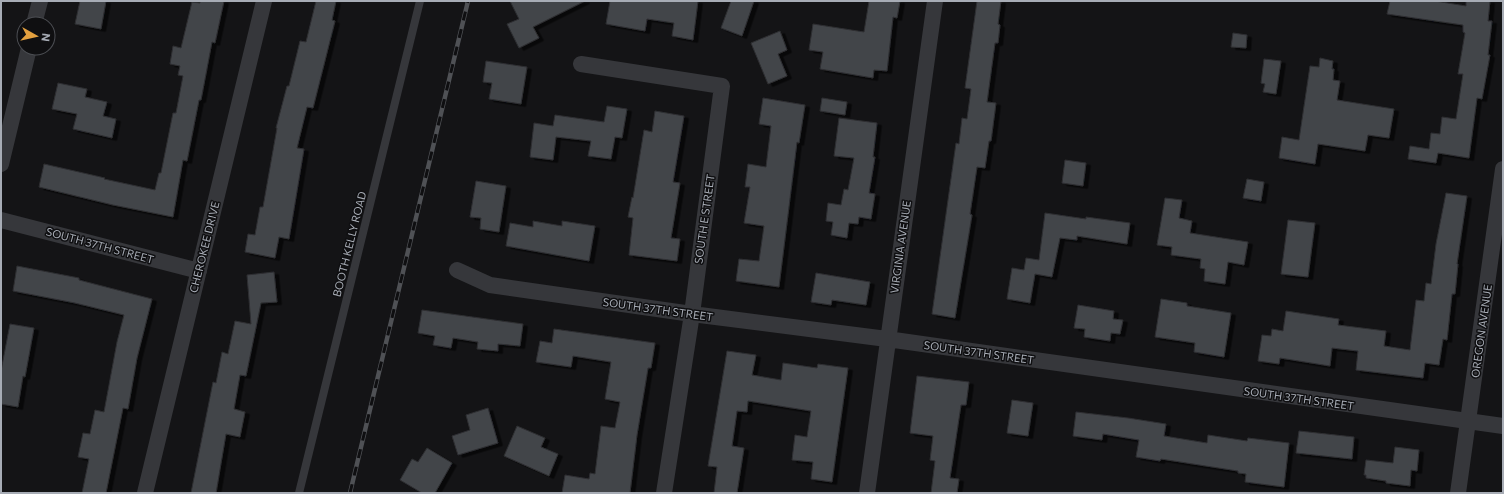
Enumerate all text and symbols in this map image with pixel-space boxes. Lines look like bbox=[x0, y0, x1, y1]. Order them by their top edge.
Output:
north arrow bbox=[16, 16, 56, 56]
text: N bbox=[39, 32, 53, 42]
street label: SOUTH E STREET bbox=[691, 173, 717, 265]
street label: BOOTH KELLY ROAD bbox=[330, 190, 368, 298]
street label: CHEROKEE DRIVE bbox=[186, 200, 222, 294]
street label: VIRGINIA AVENUE bbox=[887, 200, 913, 294]
street label: SOUTH 37TH STREET bbox=[45, 224, 155, 266]
street label: OREGON AVENUE bbox=[1468, 284, 1494, 378]
street label: SOUTH 37TH STREET bbox=[602, 295, 714, 323]
street label: SOUTH 37TH STREET bbox=[923, 338, 1035, 366]
street label: SOUTH 37TH STREET bbox=[1243, 384, 1355, 412]

